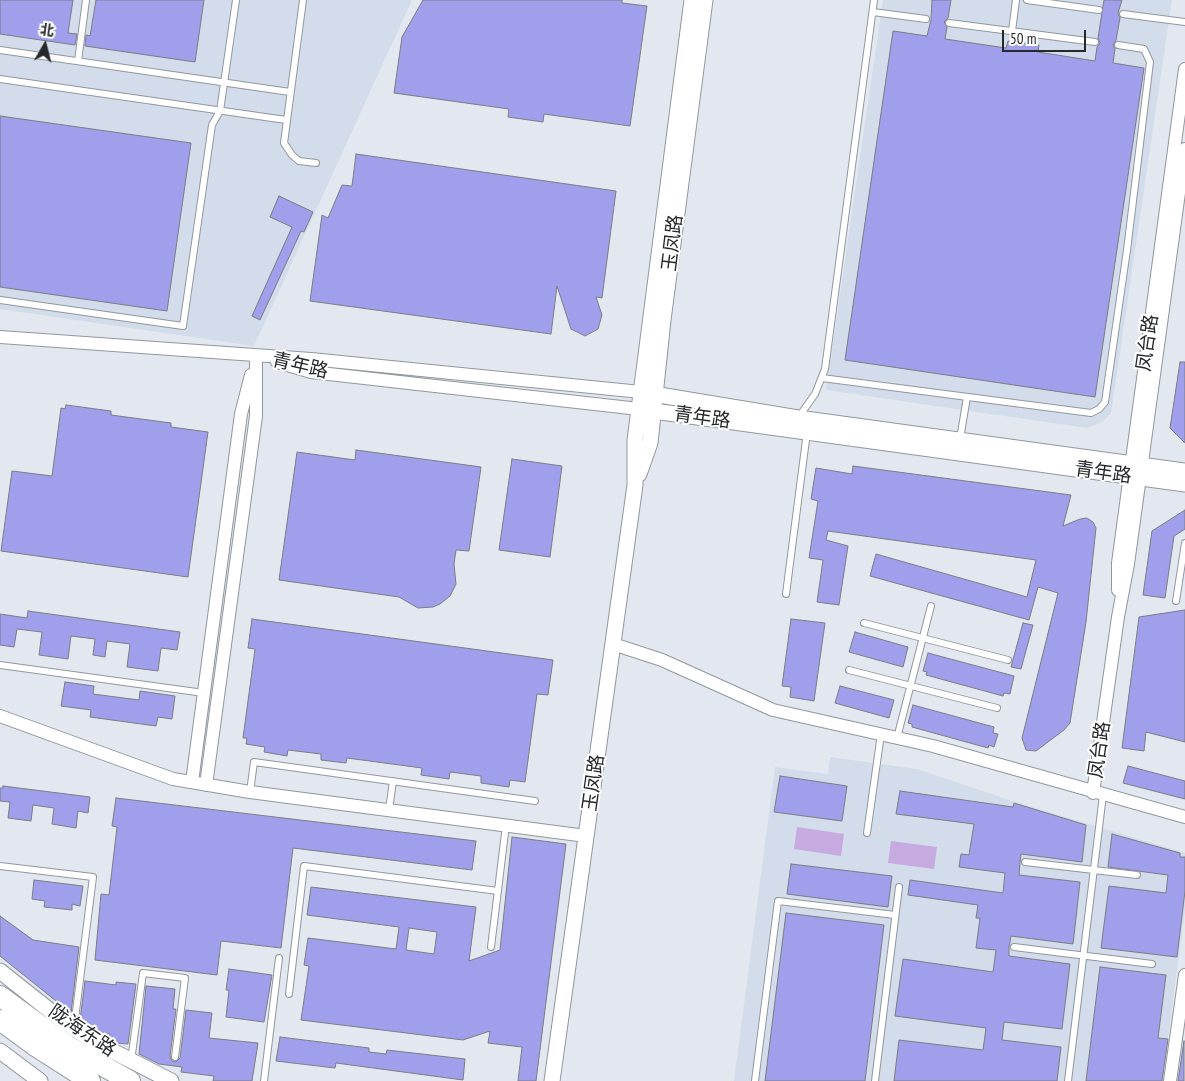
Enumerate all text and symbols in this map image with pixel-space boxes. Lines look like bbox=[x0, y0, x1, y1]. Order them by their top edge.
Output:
north arrow bbox=[20, 20, 70, 70]
text: 北 bbox=[39, 20, 55, 40]
scale bar bbox=[1005, 20, 1089, 52]
text: 50 m bbox=[1010, 29, 1036, 48]
street label: 玉凤路 bbox=[658, 213, 688, 273]
street label: 凤台路 bbox=[1133, 313, 1163, 373]
street label: 青年路 bbox=[270, 348, 330, 384]
street label: 青年路 bbox=[672, 403, 732, 433]
street label: 青年路 bbox=[1073, 458, 1133, 488]
street label: 凤台路 bbox=[1085, 720, 1115, 780]
street label: 玉凤路 bbox=[579, 753, 609, 813]
street label: 陇海东路 bbox=[44, 1000, 120, 1062]

